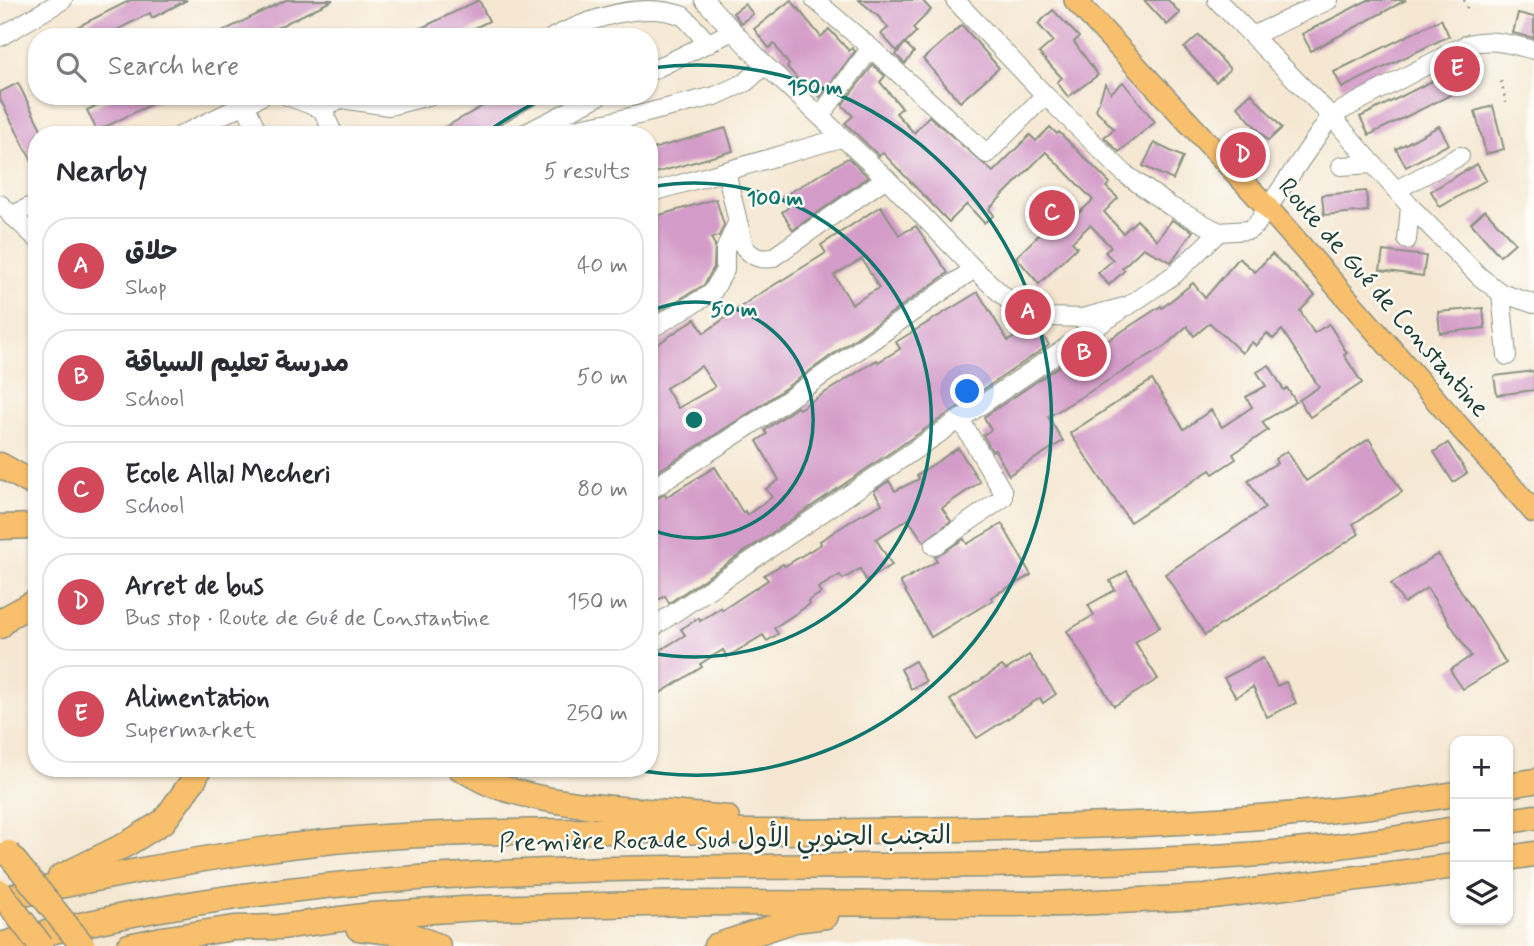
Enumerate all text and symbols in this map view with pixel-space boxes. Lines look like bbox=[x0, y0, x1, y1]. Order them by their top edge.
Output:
search box bbox=[28, 28, 658, 105]
pin: E bbox=[1434, 43, 1480, 95]
icon: search bbox=[52, 48, 90, 86]
text: Search here bbox=[108, 50, 239, 84]
text: 150 m bbox=[787, 74, 843, 102]
pin: D bbox=[1220, 129, 1266, 181]
text: Nearby bbox=[56, 152, 147, 191]
text: 5 results bbox=[544, 157, 630, 187]
street label: Route de Gué de Constantine bbox=[1270, 171, 1496, 425]
text: 100 m bbox=[747, 185, 803, 213]
pin: C bbox=[1029, 187, 1075, 239]
text: حلاق bbox=[125, 235, 178, 269]
text: A bbox=[73, 251, 89, 281]
text: 40 m bbox=[577, 251, 628, 281]
text: Shop bbox=[125, 273, 167, 303]
pin: A bbox=[1005, 286, 1051, 338]
text: 50 m bbox=[711, 296, 758, 324]
pin: B bbox=[1061, 328, 1107, 380]
text: مدرسة تعليم السياقة bbox=[125, 347, 349, 381]
text: B bbox=[74, 363, 88, 393]
text: 50 m bbox=[577, 363, 628, 393]
your location bbox=[950, 374, 984, 408]
text: School bbox=[125, 385, 185, 415]
centre of rings bbox=[682, 408, 706, 432]
text: Ecole Allal Mecheri bbox=[125, 458, 331, 492]
text: C bbox=[73, 475, 89, 505]
text: 80 m bbox=[577, 475, 628, 505]
text: School bbox=[125, 492, 185, 522]
text: Arret de bus bbox=[125, 570, 264, 604]
text: D bbox=[73, 587, 89, 617]
text: 150 m bbox=[567, 587, 628, 617]
text: Bus stop · Route de Gué de Constantine bbox=[125, 604, 490, 634]
text: Alimentation bbox=[125, 682, 269, 716]
text: E bbox=[74, 699, 88, 729]
text: 250 m bbox=[566, 699, 628, 729]
text: Supermarket bbox=[125, 716, 256, 746]
map controls bbox=[1450, 736, 1513, 925]
button: + bbox=[1450, 736, 1513, 799]
button: − bbox=[1450, 799, 1513, 862]
street label: Première Rocade Sud التجنب الجنوبي الأول bbox=[498, 816, 952, 865]
button: layers bbox=[1450, 862, 1513, 925]

